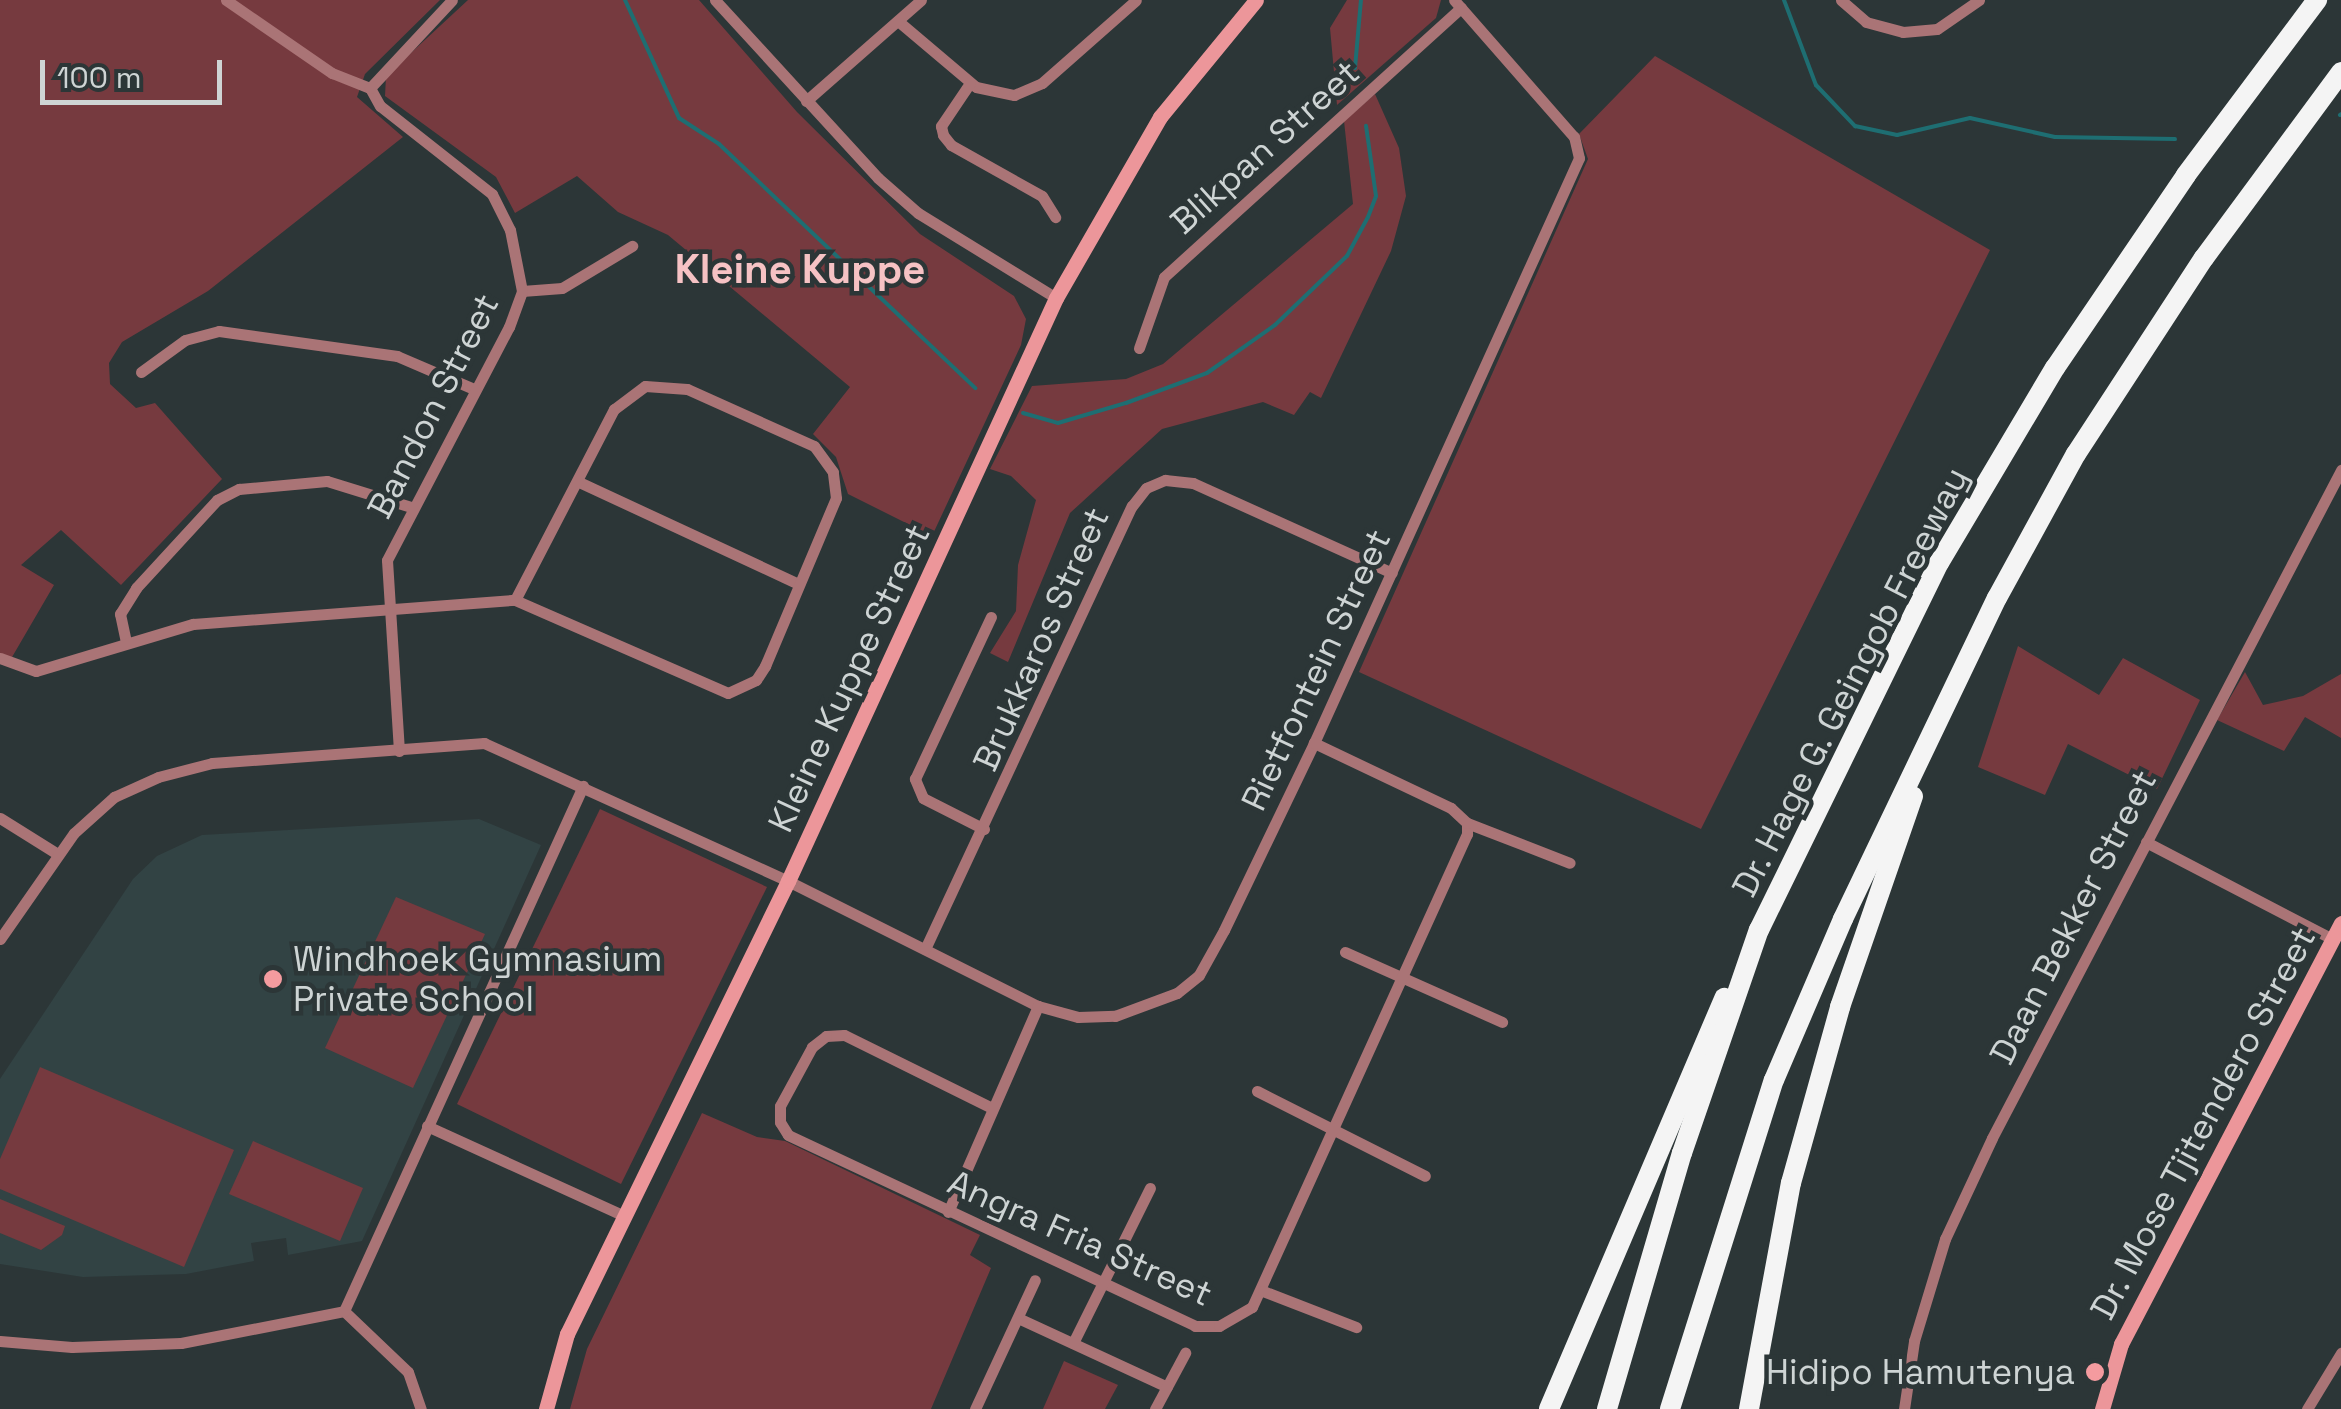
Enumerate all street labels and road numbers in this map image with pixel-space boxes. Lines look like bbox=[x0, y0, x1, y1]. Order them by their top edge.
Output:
street label: Blikpan Street bbox=[1162, 51, 1368, 243]
street label: Bandon Street bbox=[358, 287, 508, 525]
street label: Dr. Hage G. Geingob Freeway bbox=[1723, 459, 1977, 905]
street label: Brukkaros Street bbox=[964, 501, 1118, 777]
street label: Kleine Kuppe Street bbox=[759, 518, 939, 838]
street label: Rietfontein Street bbox=[1232, 523, 1400, 817]
street label: Daan Bekker Street bbox=[1981, 763, 2165, 1071]
street label: Dr. Mose Tjitendero Street bbox=[2081, 919, 2325, 1327]
street label: Angra Fria Street bbox=[942, 1161, 1218, 1315]

